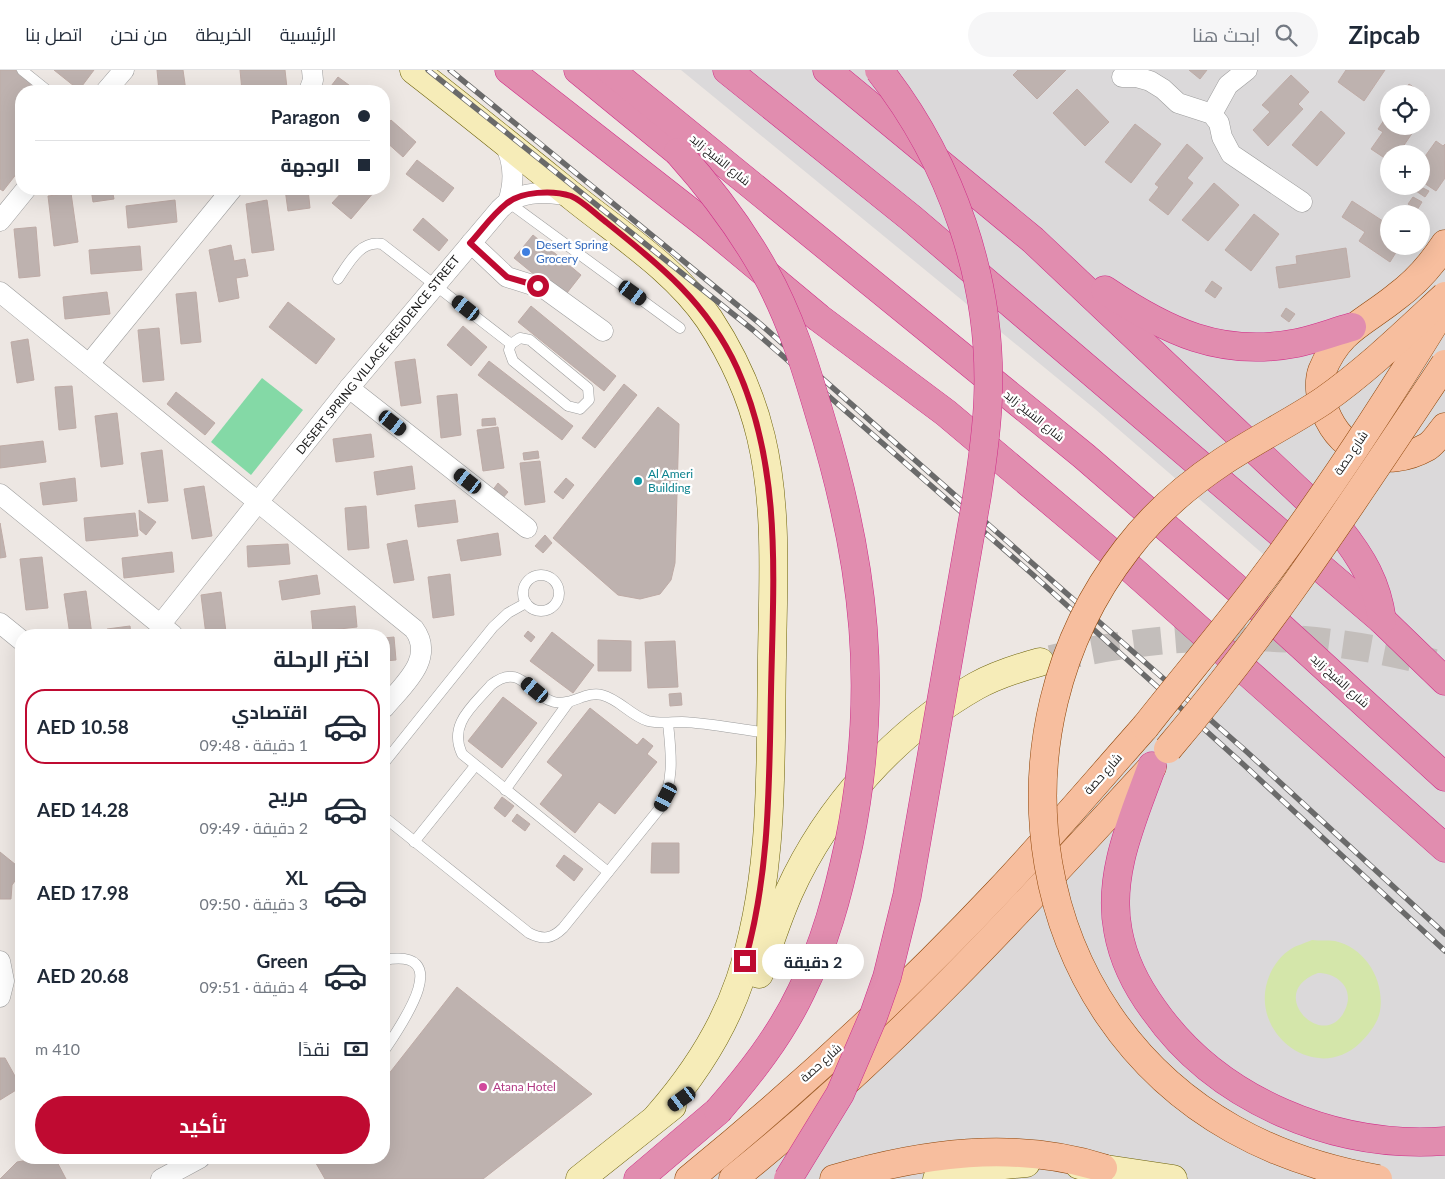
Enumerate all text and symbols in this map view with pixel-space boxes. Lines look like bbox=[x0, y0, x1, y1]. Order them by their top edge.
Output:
search box bbox=[968, 12, 1318, 57]
text: Zipcab bbox=[1348, 20, 1420, 49]
icon: search bbox=[1272, 21, 1300, 49]
text: اتصل بنا bbox=[25, 23, 83, 45]
text: من نحن bbox=[111, 23, 168, 45]
text: الخريطة bbox=[196, 23, 252, 45]
text: الرئيسية bbox=[280, 23, 336, 45]
text: ابحث هنا bbox=[1192, 23, 1260, 46]
map controls bbox=[1380, 85, 1430, 255]
button: locate bbox=[1380, 85, 1430, 135]
text: Paragon bbox=[271, 105, 340, 128]
street label: شارع الشيخ زايد bbox=[686, 131, 754, 189]
button: + bbox=[1380, 145, 1430, 195]
text: الوجهة bbox=[280, 153, 340, 176]
button: − bbox=[1380, 205, 1430, 255]
place label: Desert Spring Grocery bbox=[536, 237, 608, 266]
marker: Desert Spring Grocery bbox=[520, 246, 532, 258]
street label: DESERT SPRING VILLAGE RESIDENCE STREET bbox=[293, 252, 463, 457]
route start bbox=[527, 275, 549, 297]
car bbox=[616, 278, 649, 308]
car bbox=[449, 293, 482, 323]
street label: شارع الشيخ زايد bbox=[1000, 387, 1068, 445]
car bbox=[376, 408, 409, 438]
street label: شارع حصة bbox=[1330, 428, 1372, 478]
car bbox=[451, 466, 484, 496]
place label: Al Ameri Building bbox=[648, 466, 693, 495]
marker: Al Ameri Building bbox=[632, 475, 644, 487]
text: اختر الرحلة bbox=[273, 645, 370, 672]
street label: شارع الشيخ زايد bbox=[1307, 651, 1373, 712]
car bbox=[518, 675, 551, 705]
text: اقتصادي bbox=[232, 700, 308, 723]
icon: car bbox=[323, 704, 368, 749]
text: AED 10.58 bbox=[37, 715, 129, 738]
text: 1 دقيقة · 09:48 bbox=[200, 735, 308, 754]
street label: شارع حصة bbox=[1080, 750, 1126, 798]
car bbox=[652, 780, 679, 814]
text: مريح bbox=[268, 783, 308, 806]
icon: car bbox=[323, 787, 368, 832]
text: AED 14.28 bbox=[37, 798, 129, 821]
text: 2 دقيقة · 09:49 bbox=[200, 818, 308, 837]
text: XL bbox=[285, 866, 308, 889]
icon: car bbox=[323, 870, 368, 915]
text: AED 17.98 bbox=[37, 881, 129, 904]
text: 3 دقيقة · 09:50 bbox=[200, 894, 308, 913]
callout: 2 دقيقة bbox=[762, 944, 865, 978]
text: Green bbox=[257, 949, 308, 972]
route end bbox=[734, 950, 756, 972]
text: 2 دقيقة bbox=[784, 952, 842, 971]
icon: car bbox=[323, 953, 368, 998]
text: AED 20.68 bbox=[37, 964, 129, 987]
text: 4 دقيقة · 09:51 bbox=[200, 977, 308, 996]
icon: cash bbox=[342, 1035, 370, 1063]
text: نقدًا bbox=[298, 1037, 330, 1060]
text: 410 m bbox=[35, 1039, 80, 1058]
street label: شارع حصة bbox=[797, 1040, 845, 1086]
place label: Atana Hotel bbox=[493, 1079, 556, 1094]
marker: Atana Hotel bbox=[477, 1081, 489, 1093]
car bbox=[665, 1084, 698, 1114]
button: تأكيد bbox=[35, 1096, 370, 1154]

